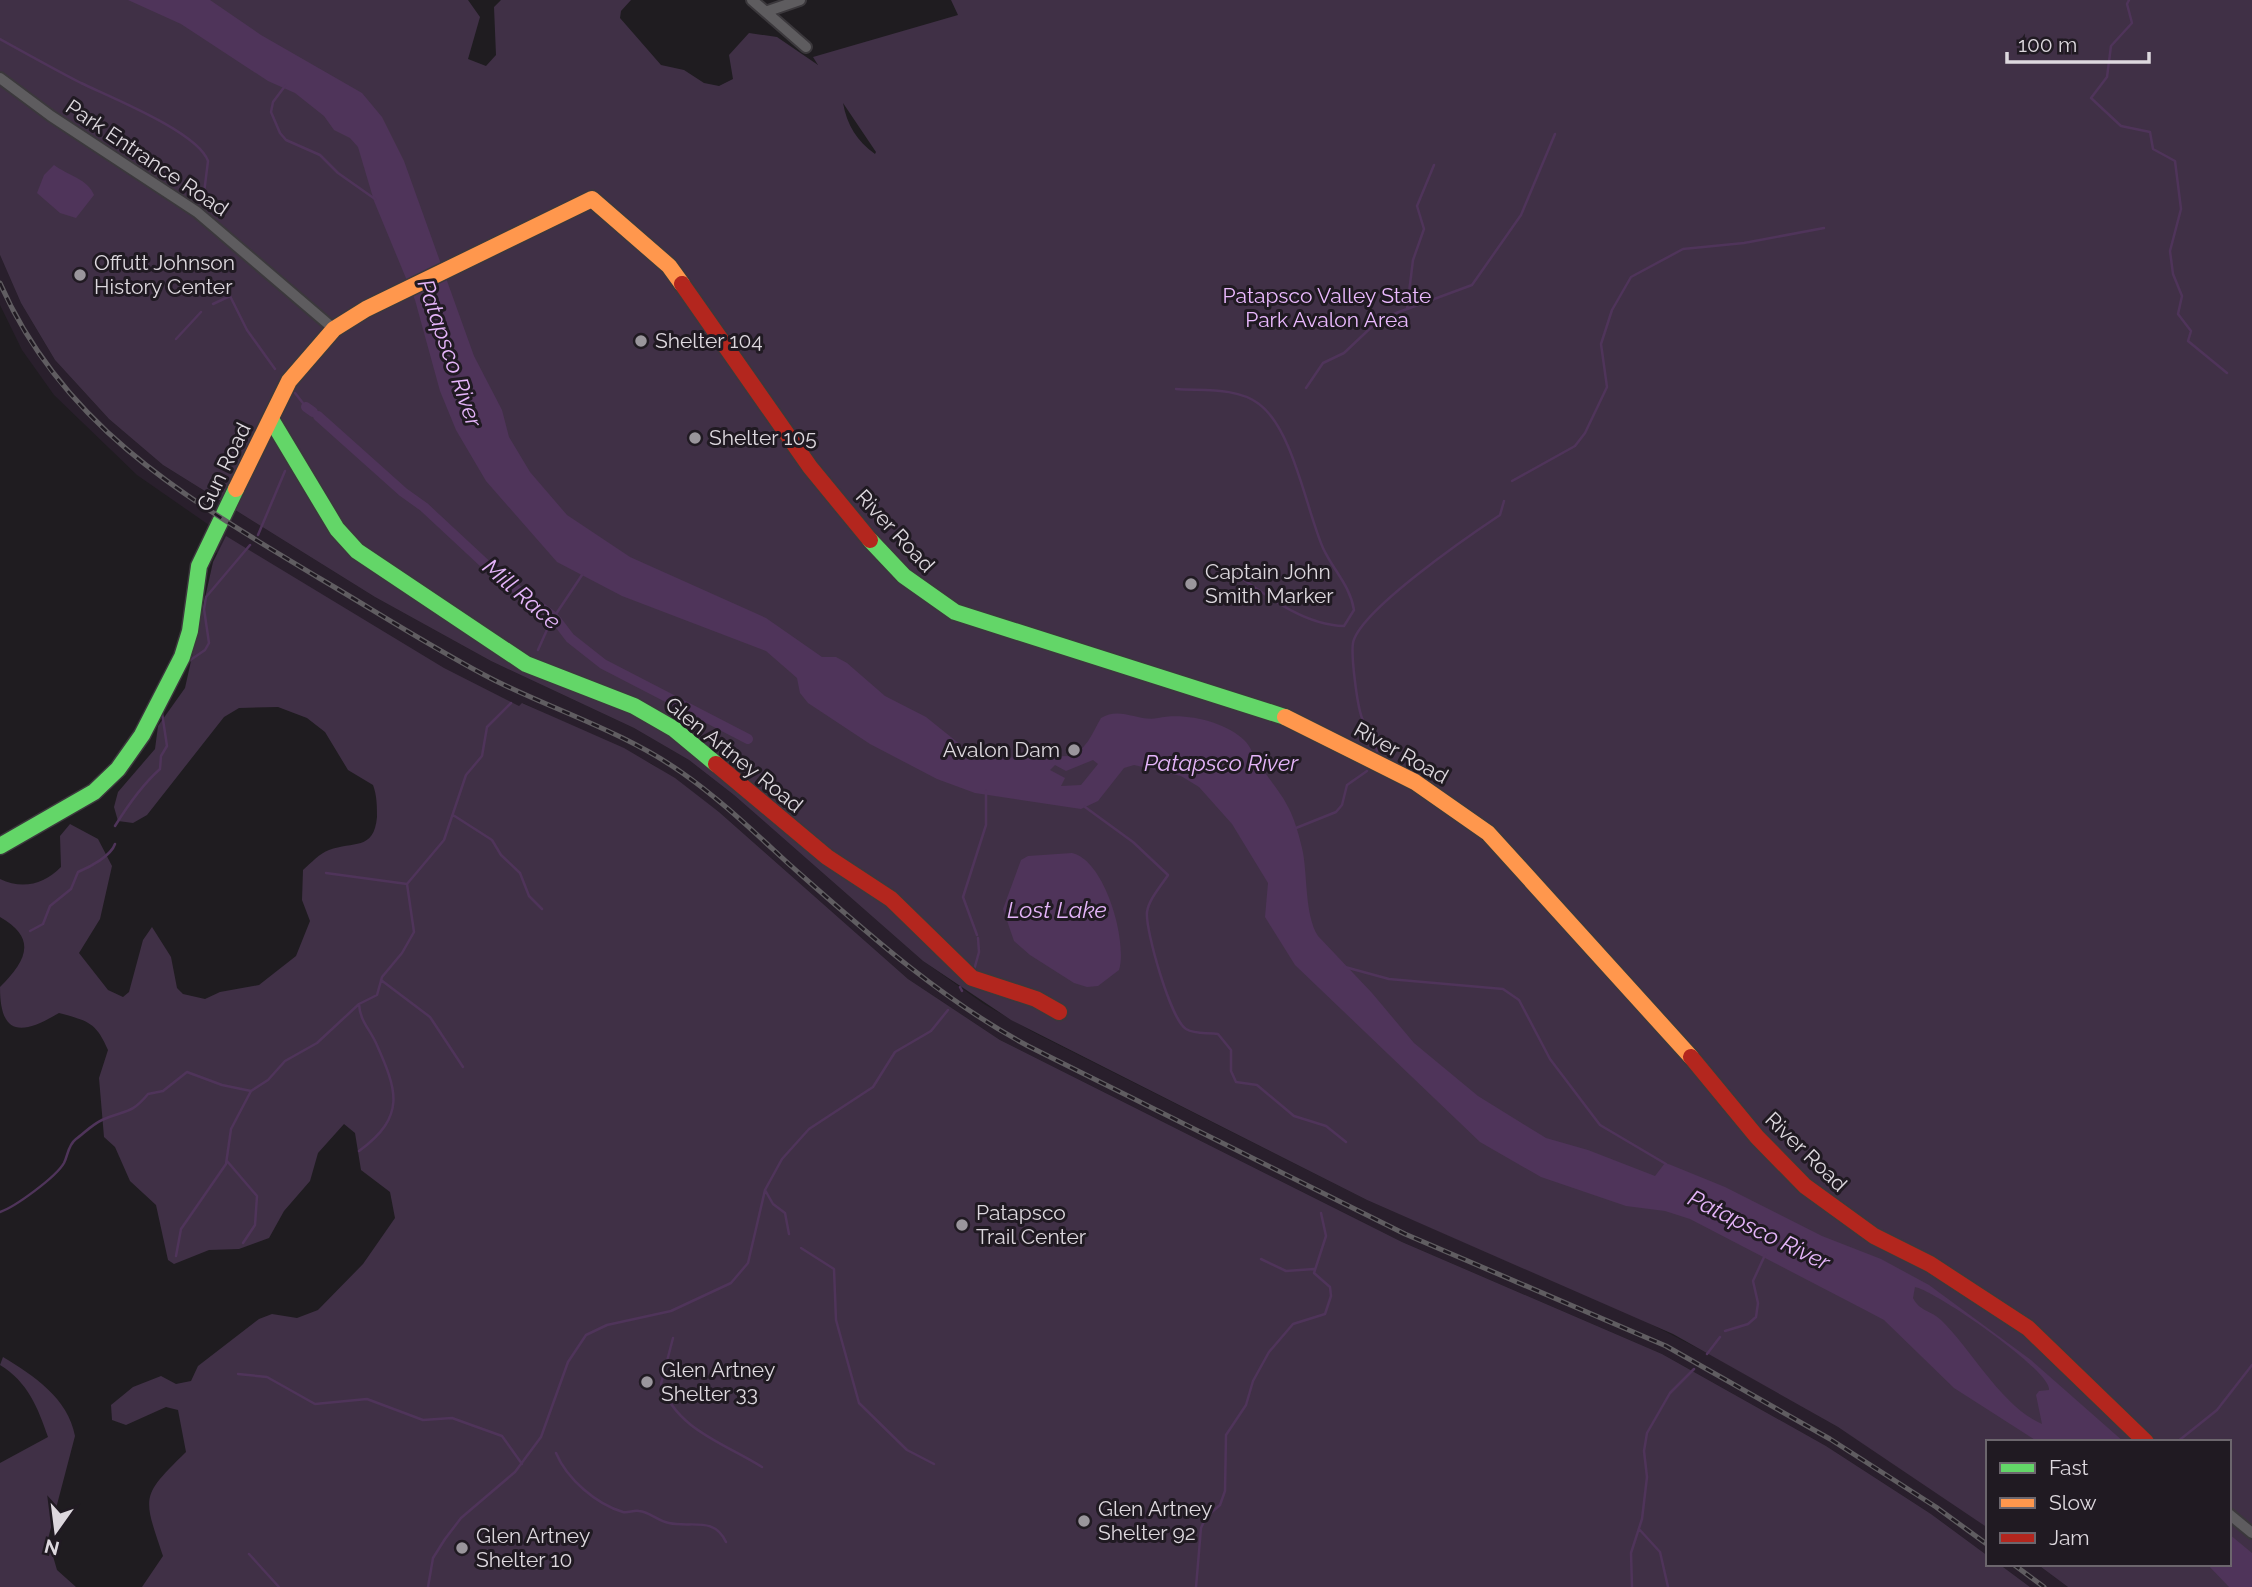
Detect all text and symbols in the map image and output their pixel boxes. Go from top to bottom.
scale bar [2007,21,2149,65]
text: 100 m [2018,32,2077,57]
street label: Park Entrance Road [61,94,233,221]
place label: Offutt Johnson History Center [94,250,235,299]
marker: Offutt Johnson History Center [72,267,88,283]
water label: Patapsco River [413,276,489,431]
park label: Patapsco Valley State Park Avalon Area [1223,283,1431,332]
place label: Shelter 104 [655,328,763,353]
marker: Shelter 104 [633,333,649,349]
street label: Gun Road [191,418,256,515]
place label: Shelter 105 [709,425,817,450]
marker: Shelter 105 [687,430,703,446]
street label: River Road [851,484,940,577]
water label: Mill Race [478,553,567,635]
place label: Captain John Smith Marker [1205,559,1334,608]
marker: Captain John Smith Marker [1183,576,1199,592]
street label: Glen Artney Road [661,692,808,818]
street label: River Road [1350,716,1453,789]
place label: Avalon Dam [943,737,1060,762]
marker: Avalon Dam [1066,742,1082,758]
water label: Patapsco River [1144,749,1299,776]
water label: Lost Lake [1007,896,1107,923]
street label: River Road [1760,1107,1852,1197]
water label: Patapsco River [1684,1184,1835,1276]
place label: Patapsco Trail Center [976,1200,1087,1249]
marker: Patapsco Trail Center [954,1217,970,1233]
place label: Glen Artney Shelter 33 [661,1357,775,1406]
marker: Glen Artney Shelter 33 [639,1374,655,1390]
legend [1986,1440,2231,1566]
text: Fast [2049,1455,2089,1480]
text: Slow [2049,1490,2097,1515]
north arrow [21,1496,91,1566]
place label: Glen Artney Shelter 92 [1098,1496,1212,1545]
marker: Glen Artney Shelter 92 [1076,1513,1092,1529]
place label: Glen Artney Shelter 10 [476,1523,590,1572]
text: Jam [2049,1525,2090,1550]
text: N [42,1535,62,1560]
marker: Glen Artney Shelter 10 [454,1540,470,1556]

